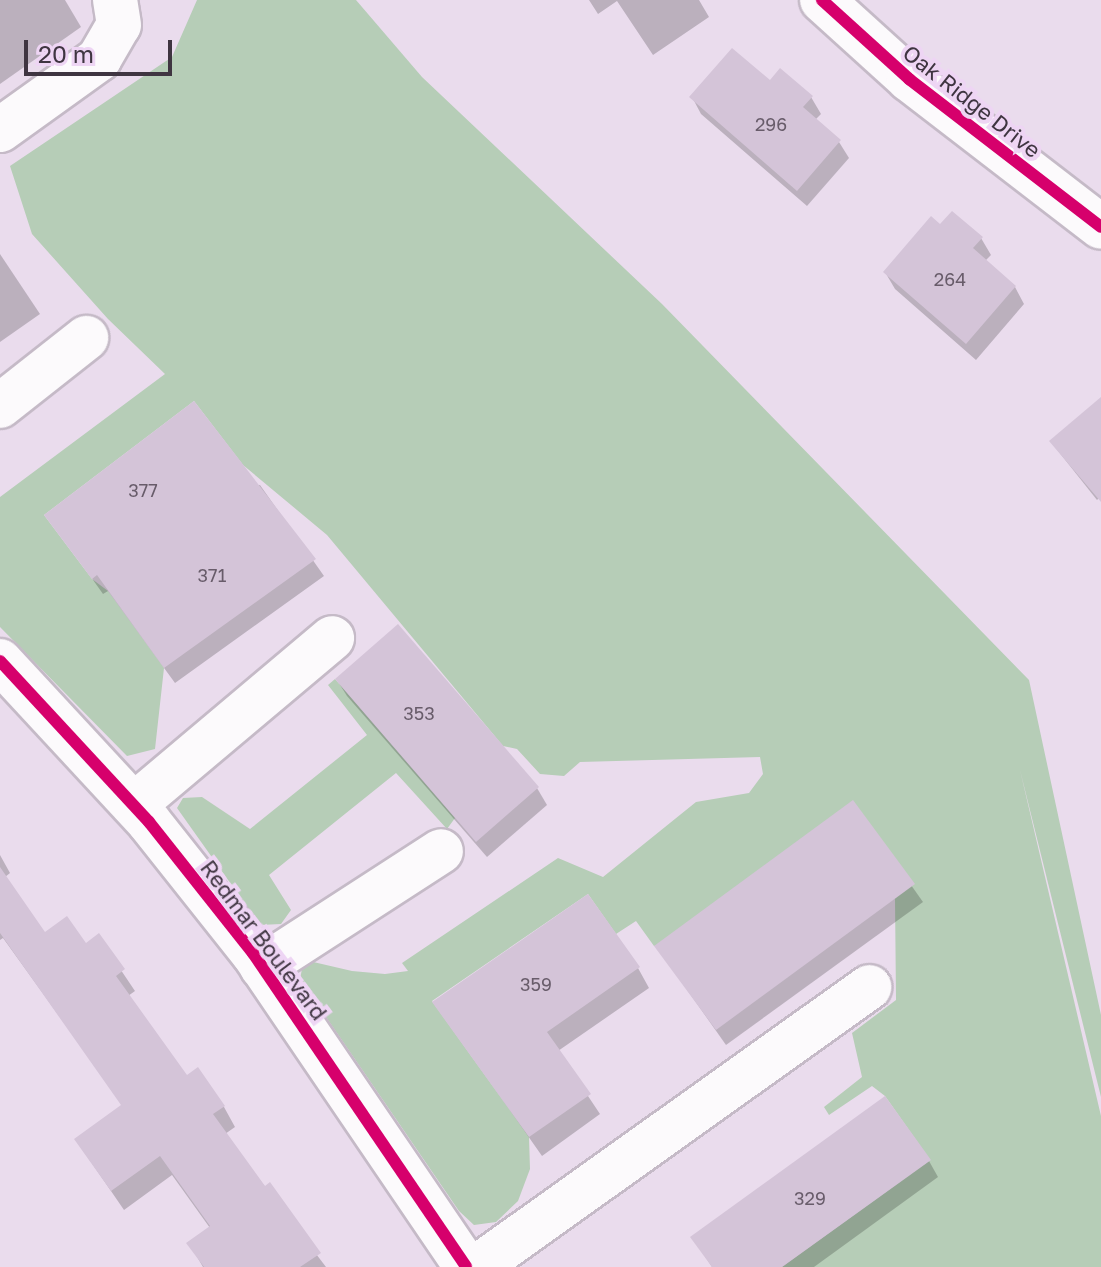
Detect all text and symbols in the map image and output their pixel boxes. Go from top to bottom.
scale bar [28,24,176,74]
text: 20 m [38,39,94,68]
street label: Oak Ridge Drive [898,39,1046,163]
house number: 296 [755,113,787,135]
house number: 264 [934,268,966,290]
house number: 377 [128,479,158,501]
house number: 371 [198,564,226,586]
house number: 353 [403,702,435,724]
street label: Redmar Boulevard [195,855,333,1025]
house number: 359 [520,973,552,995]
house number: 329 [794,1187,826,1209]

